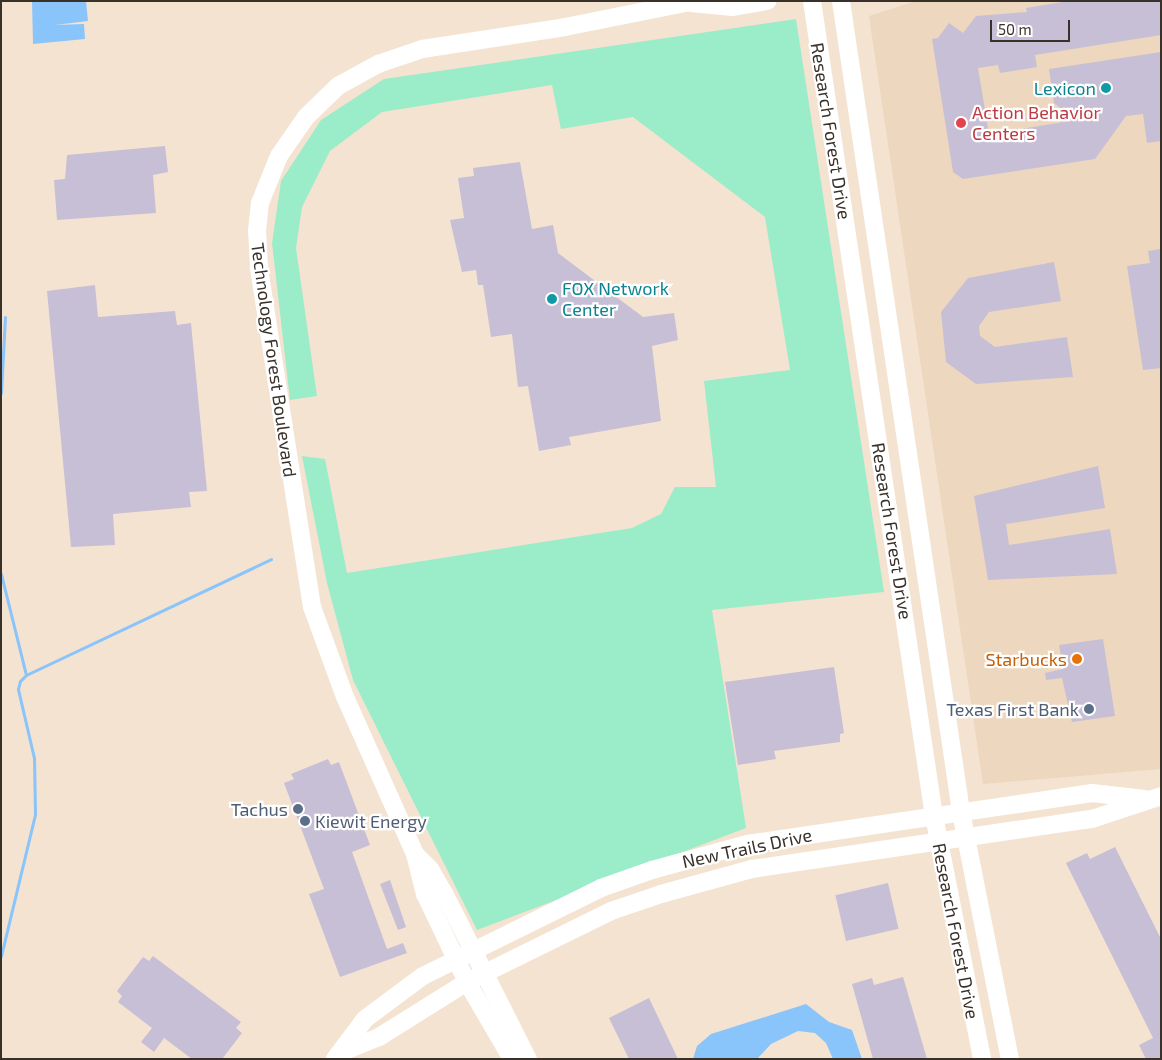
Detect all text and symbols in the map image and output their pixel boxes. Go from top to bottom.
scale bar [992,10,1072,42]
text: 50 m [998,20,1032,38]
street label: Research Forest Drive [806,41,856,221]
place label: Lexicon [1034,77,1096,99]
marker: Lexicon [1100,82,1112,94]
place label: Action Behavior Centers [972,102,1101,144]
marker: Action Behavior Centers [954,116,968,130]
street label: Technology Forest Boulevard [247,241,301,479]
place label: FOX Network Center [562,278,669,320]
marker: FOX Network Center [546,293,558,305]
street label: Research Forest Drive [867,441,917,621]
place label: Starbucks [985,648,1067,670]
marker: Starbucks [1071,653,1083,665]
place label: Texas First Bank [946,698,1079,720]
marker: Texas First Bank [1083,703,1095,715]
place label: Tachus [231,798,288,820]
marker: Tachus [292,803,304,815]
place label: Kiewit Energy [315,810,427,832]
marker: Kiewit Energy [299,815,311,827]
street label: New Trails Drive [680,824,814,872]
street label: Research Forest Drive [928,841,984,1021]

